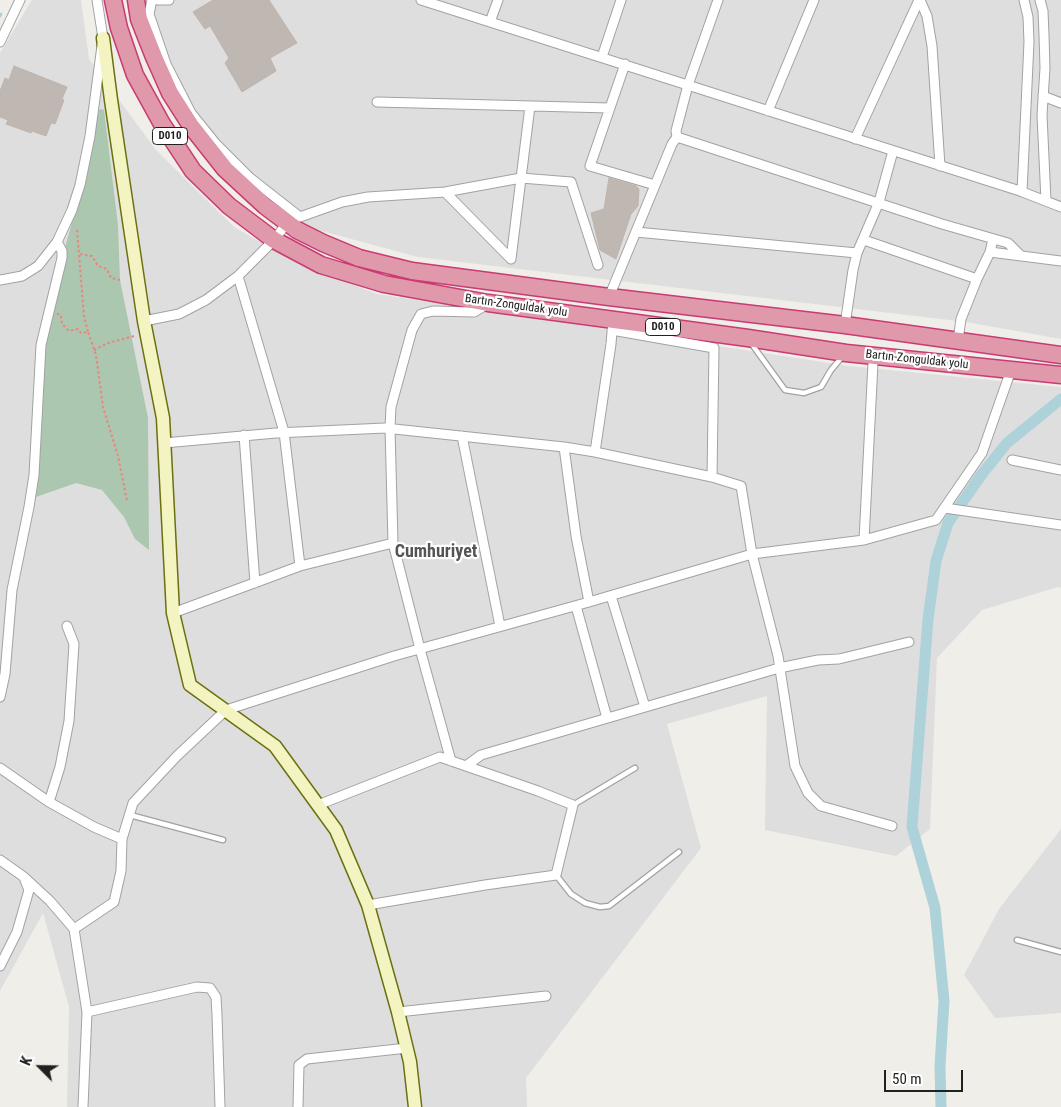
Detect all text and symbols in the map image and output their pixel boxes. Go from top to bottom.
road number: D010 [152,128,188,144]
street label: Bartın-Zonguldak yolu [464,292,568,320]
road number: D010 [646,318,680,336]
street label: Bartın-Zonguldak yolu [865,347,969,373]
district label: Cumhuriyet [395,541,477,563]
north arrow [15,1042,65,1092]
text: K [17,1054,35,1068]
scale bar [886,1060,965,1092]
text: 50 m [892,1070,922,1088]

